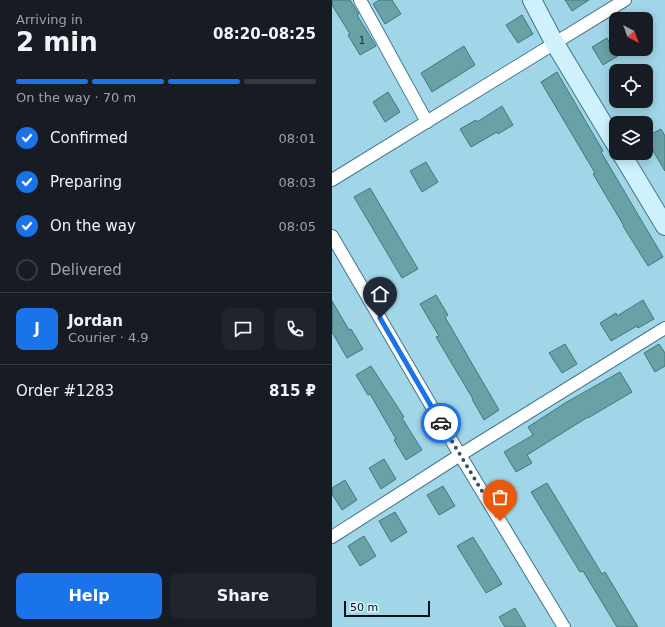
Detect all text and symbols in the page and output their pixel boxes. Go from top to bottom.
text: Arriving in [16,12,83,27]
north arrow [609,12,653,56]
map controls [609,12,653,160]
text: 08:20–08:25 [213,25,316,43]
text: 2 min [16,27,98,57]
house number: 1 [359,34,366,47]
button: locate [609,64,653,108]
text: On the way · 70 m [16,90,136,105]
button: layers [609,116,653,160]
icon: check [16,127,38,149]
text: Confirmed [50,129,128,147]
text: 08:01 [279,131,316,146]
icon: check [16,171,38,193]
text: Preparing [50,173,122,191]
text: 08:03 [279,175,316,190]
icon: check [16,215,38,237]
text: On the way [50,217,136,235]
text: 08:05 [279,219,316,234]
text: Delivered [50,261,122,279]
pin [363,277,397,318]
icon: home [369,283,391,305]
button: chat [222,308,264,350]
button: phone [274,308,316,350]
text: Jordan [68,312,123,330]
text: J [34,320,40,338]
text: Courier · 4.9 [68,330,149,345]
text: Order #1283 [16,382,114,400]
text: 815 ₽ [269,382,316,400]
courier [421,403,461,443]
icon: car [430,412,452,434]
pin [483,480,517,521]
icon: bag [489,486,511,508]
button: Help [16,573,162,619]
button: Share [170,573,316,619]
scale bar [344,599,430,618]
text: 50 m [350,601,378,614]

